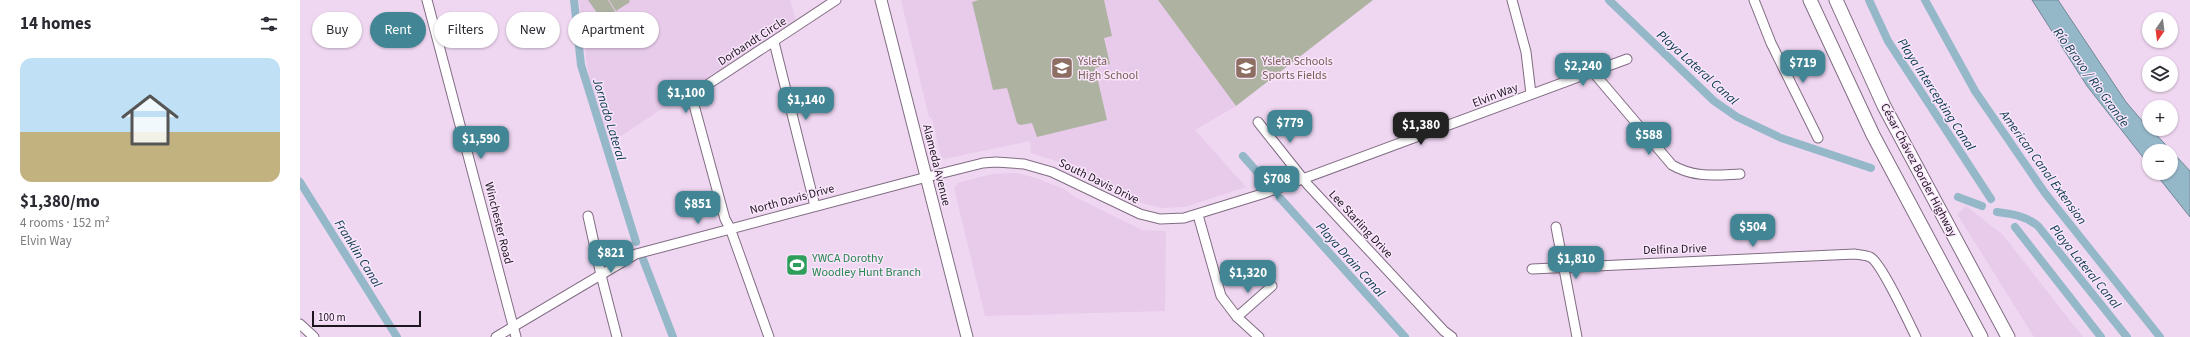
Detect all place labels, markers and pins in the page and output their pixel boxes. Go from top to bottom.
pin: $719 [1779,50,1827,84]
place label: Ysleta High School [1077,53,1138,84]
place label: Ysleta Schools Sports Fields [1261,53,1333,84]
pin: $2,240 [1550,53,1616,87]
school or university icon: Ysleta High School [1049,55,1075,81]
school or university icon: Ysleta Schools Sports Fields [1233,55,1259,81]
pin: $1,100 [653,80,719,114]
pin: $1,140 [773,87,839,121]
pin: $779 [1266,110,1314,144]
pin: $1,380 [1388,112,1454,146]
pin: $588 [1625,122,1673,156]
pin: $1,590 [448,126,514,160]
pin: $708 [1253,166,1301,200]
pin: $851 [674,191,722,225]
pin: $504 [1729,214,1777,248]
pin: $821 [587,240,635,274]
pin: $1,810 [1543,246,1609,280]
place label: YWCA Dorothy Woodley Hunt Branch [811,250,921,281]
sports icon: YWCA Dorothy Woodley Hunt Branch [784,252,810,278]
pin: $1,320 [1215,260,1281,294]

